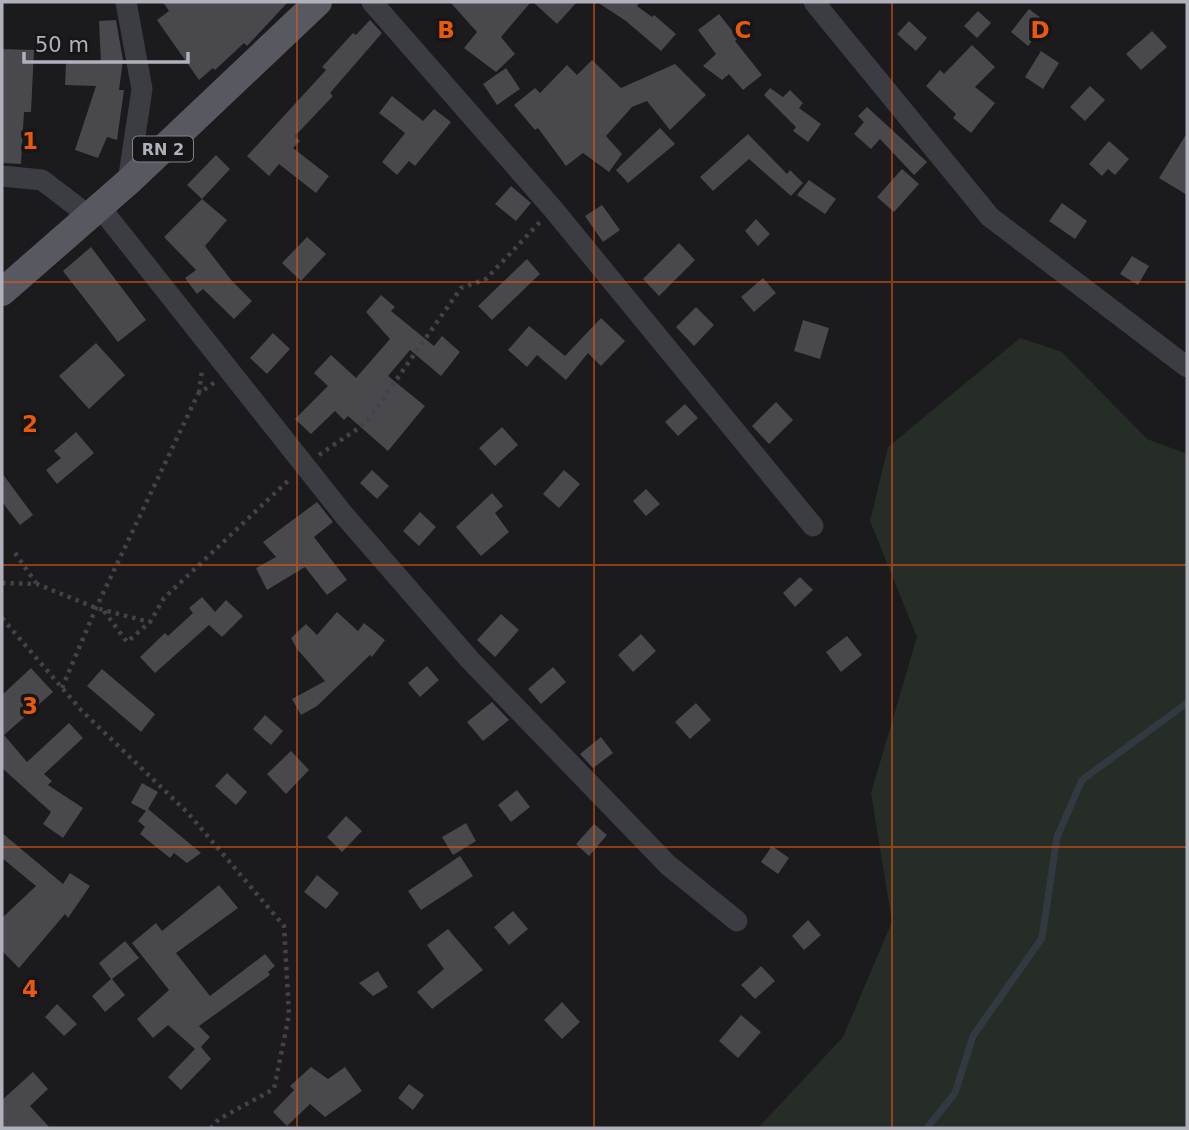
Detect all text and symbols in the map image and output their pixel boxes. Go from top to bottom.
text: B [437,17,455,43]
text: C [735,17,751,43]
text: D [1030,17,1050,43]
scale bar [24,21,189,65]
text: 50 m [35,33,89,57]
text: 1 [22,128,38,154]
road number: RN 2 [133,136,193,162]
text: 2 [22,411,38,437]
text: 3 [22,693,38,719]
text: 4 [22,976,38,1002]

